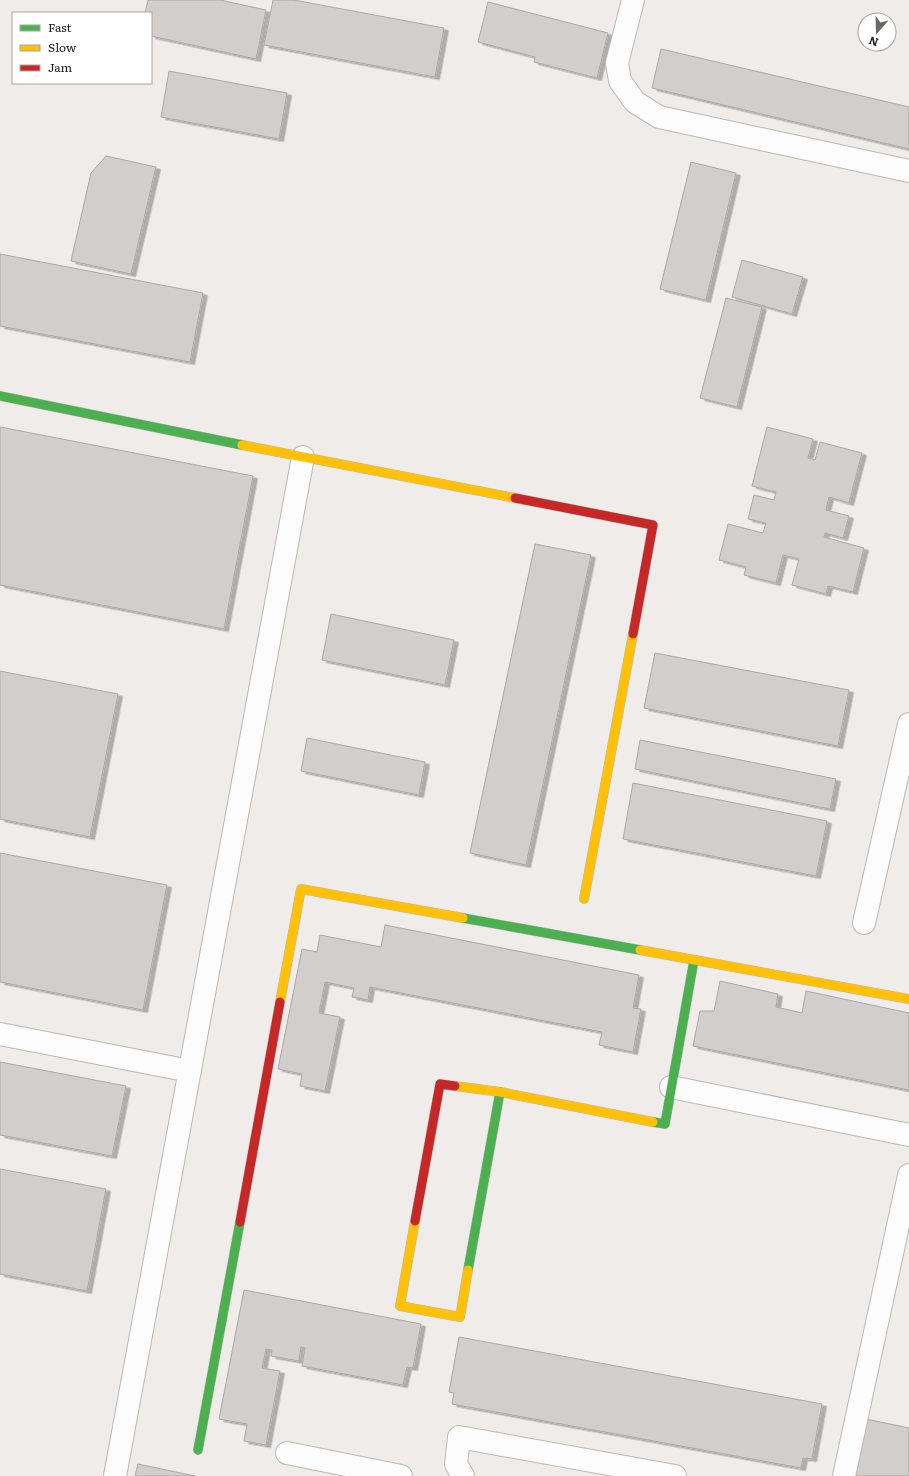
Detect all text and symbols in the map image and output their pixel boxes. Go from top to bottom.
legend [12,12,152,84]
north arrow [857,12,897,52]
text: Fast [48,18,72,36]
text: N [866,33,880,51]
text: Slow [48,38,77,56]
text: Jam [48,58,73,76]

